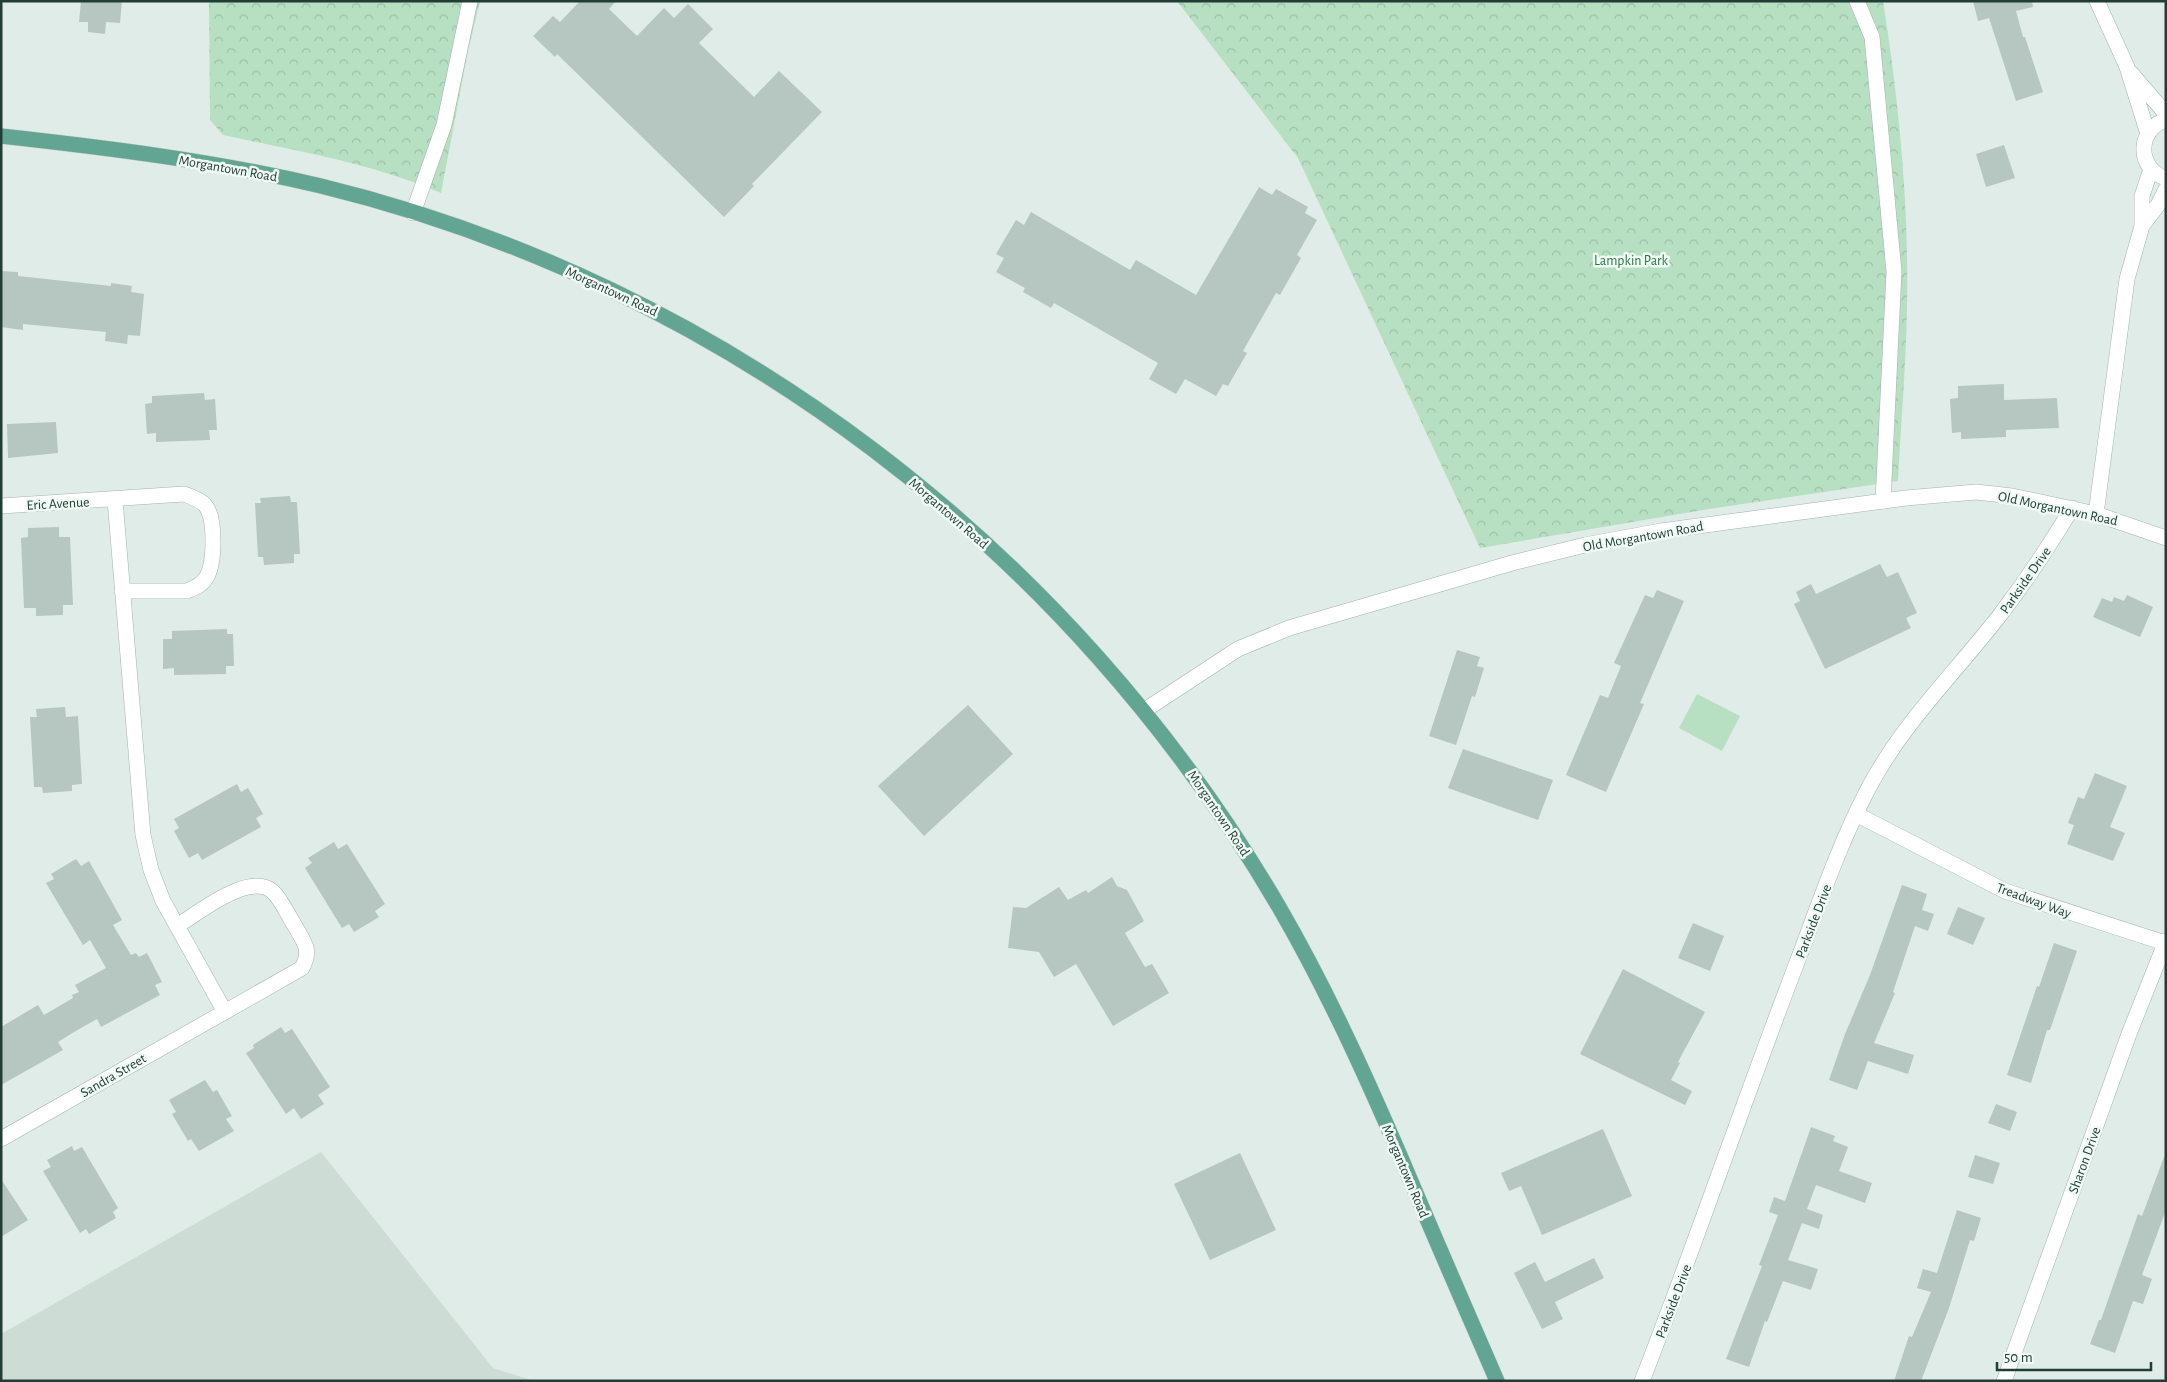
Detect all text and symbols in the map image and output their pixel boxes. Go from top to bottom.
street label: Morgantown Road [177,153,278,185]
park label: Lampkin Park [1594,254,1669,268]
street label: Morgantown Road [563,264,660,319]
street label: Morgantown Road [906,476,991,552]
street label: Old Morgantown Road [1997,489,2119,528]
street label: Eric Avenue [26,495,90,513]
street label: Old Morgantown Road [1582,520,1704,554]
street label: Parkside Drive [1998,545,2054,616]
street label: Morgantown Road [1184,768,1252,859]
street label: Treadway Way [1994,881,2073,921]
street label: Parkside Drive [1793,882,1834,960]
street label: Sandra Street [78,1051,149,1100]
street label: Morgantown Road [1379,1123,1431,1220]
street label: Sharon Drive [2066,1125,2103,1196]
street label: Parkside Drive [1653,1262,1694,1340]
scale bar [1997,1340,2151,1372]
text: 50 m [2004,1350,2033,1365]

